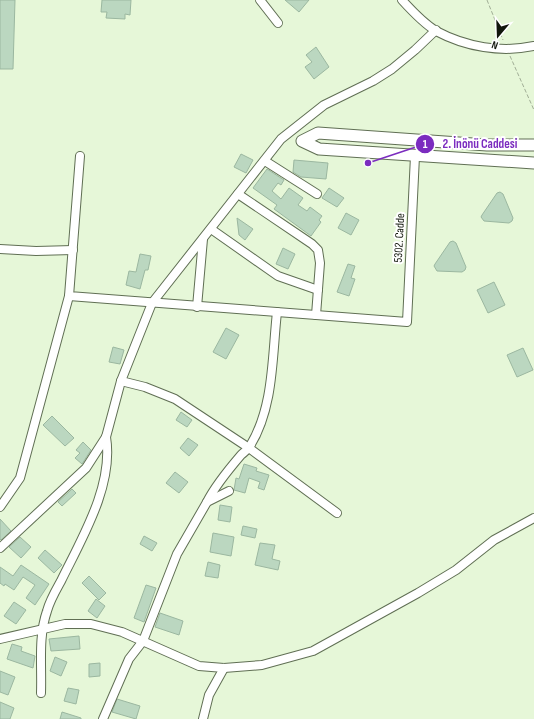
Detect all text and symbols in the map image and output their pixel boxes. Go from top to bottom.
north arrow [478,16,518,56]
text: N [490,38,500,52]
callout: 2. İnönü Caddesi [415,131,525,156]
text: 2. İnönü Caddesi [443,136,518,152]
text: 1 [423,137,428,152]
street label: 5302. Cadde [391,213,408,263]

